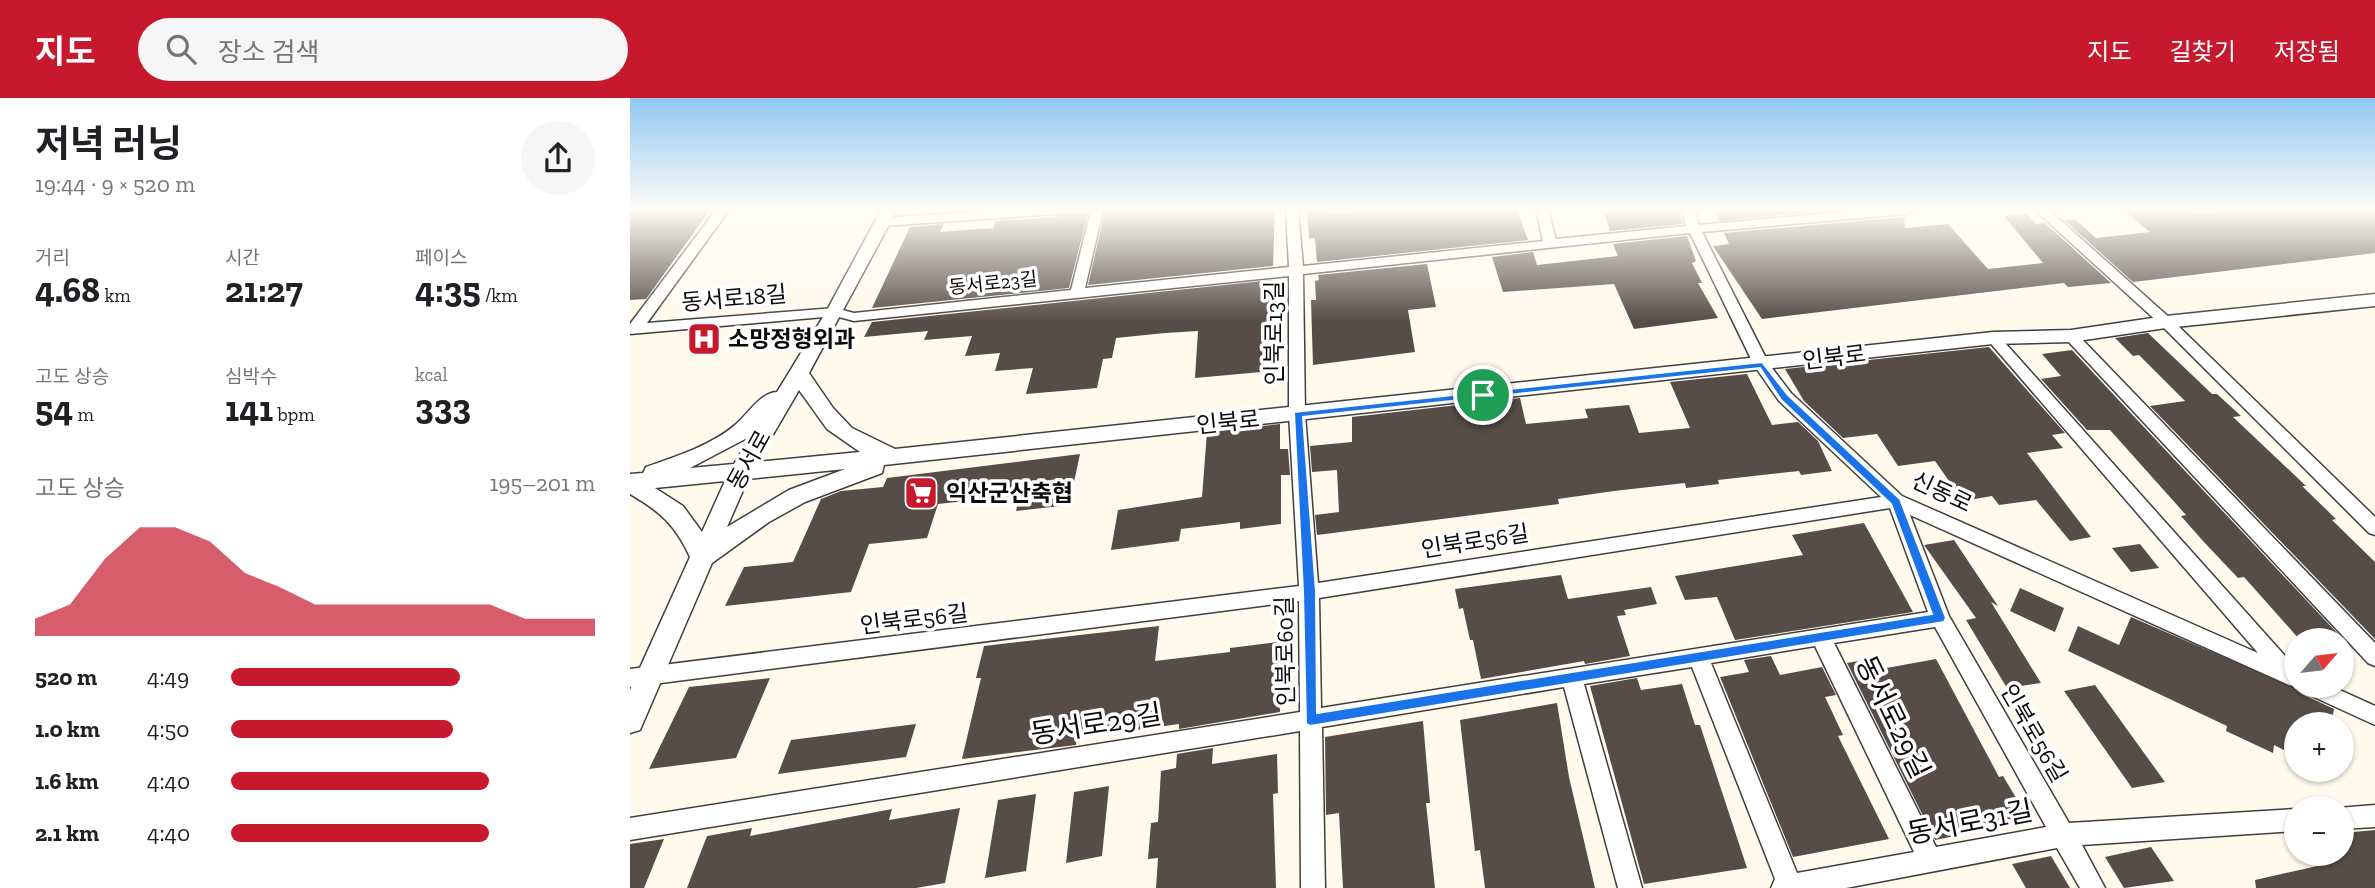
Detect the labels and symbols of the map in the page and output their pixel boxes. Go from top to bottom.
street label: 동서로23길 [948,267,1038,299]
street label: 동서로18길 [680,279,788,317]
street label: 인북로13길 [1260,281,1288,385]
hospital icon: 소망정형외과 [685,320,723,358]
place label: 소망정형외과 [728,325,855,353]
street label: 인북로 [1801,339,1867,375]
pin [1453,365,1513,425]
street label: 인북로 [1195,405,1261,439]
street label: 동서로 [721,425,777,495]
street label: 신동로 [1907,466,1977,518]
supermarket icon: 익산군산축협 [902,474,940,512]
place label: 익산군산축협 [946,479,1073,507]
street label: 인북로56길 [1419,519,1531,563]
street label: 인북로60길 [1270,596,1300,706]
street label: 인북로56길 [858,598,970,640]
north arrow [2284,628,2354,698]
street label: 동서로29길 [1849,650,1937,784]
street label: 인북로56길 [1995,679,2073,787]
street label: 동서로29길 [1028,697,1164,751]
street label: 동서로31길 [1904,794,2036,850]

